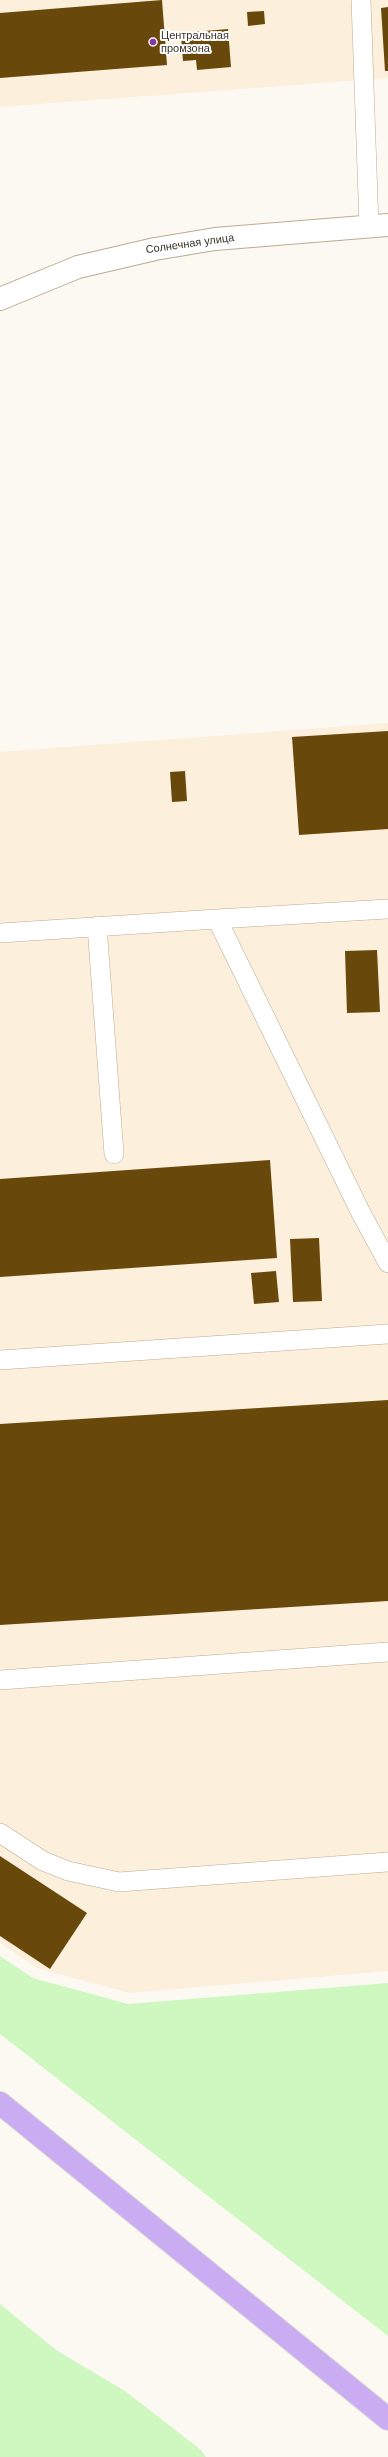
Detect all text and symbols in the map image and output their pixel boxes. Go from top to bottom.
place label: Центральная промзона [161,29,229,55]
marker: Центральная промзона [148,37,158,47]
street label: Солнечная улица [145,231,235,257]

